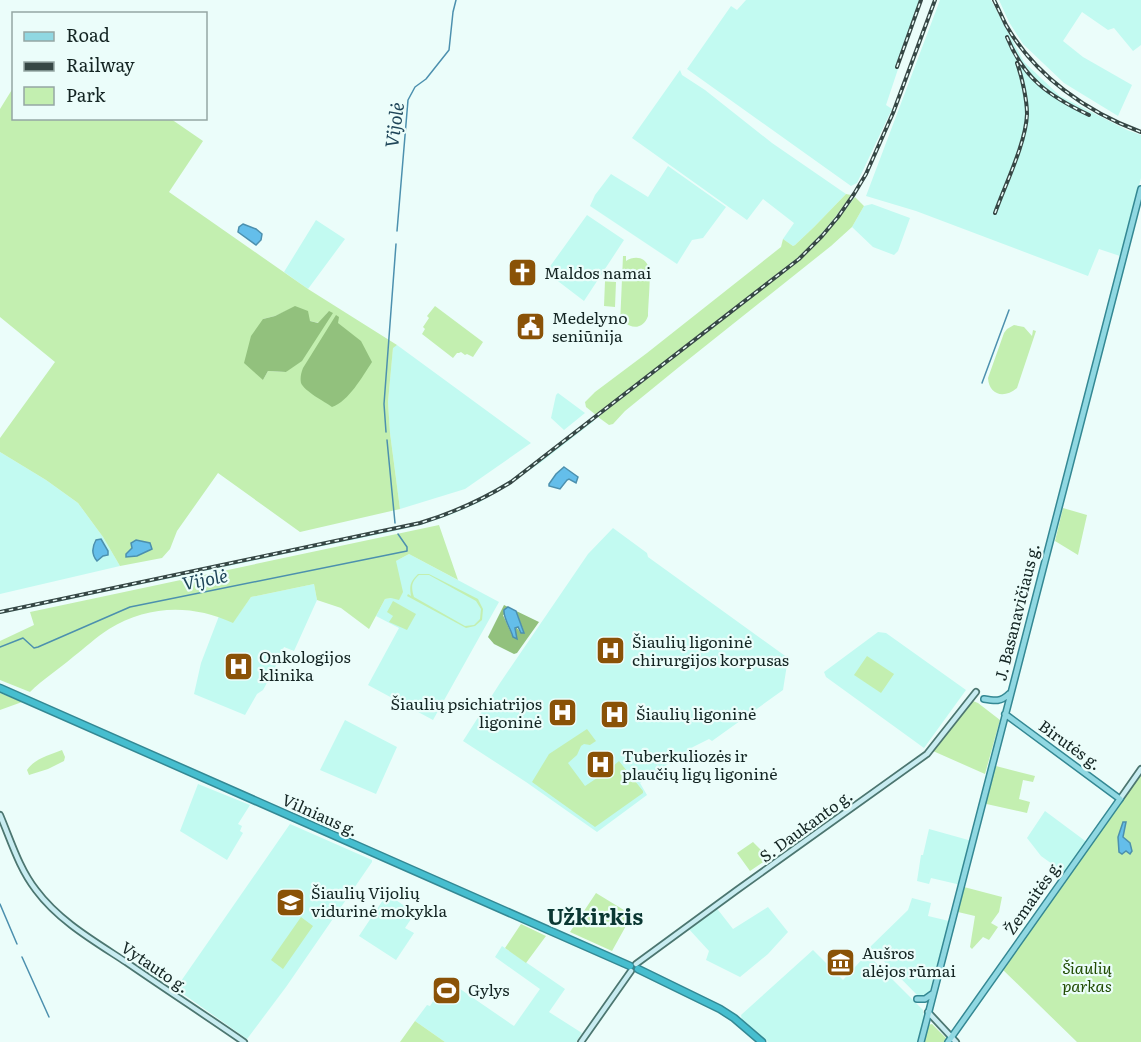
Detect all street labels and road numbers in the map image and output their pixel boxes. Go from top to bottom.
street label: J. Basanavičiaus g. [987,540,1045,683]
street label: Birutės g. [1034,713,1107,775]
street label: S. Daukanto g. [754,783,857,867]
street label: Vilniaus g. [278,787,362,842]
street label: Žemaitės g. [997,854,1067,939]
street label: Vytauto g. [117,935,194,998]

